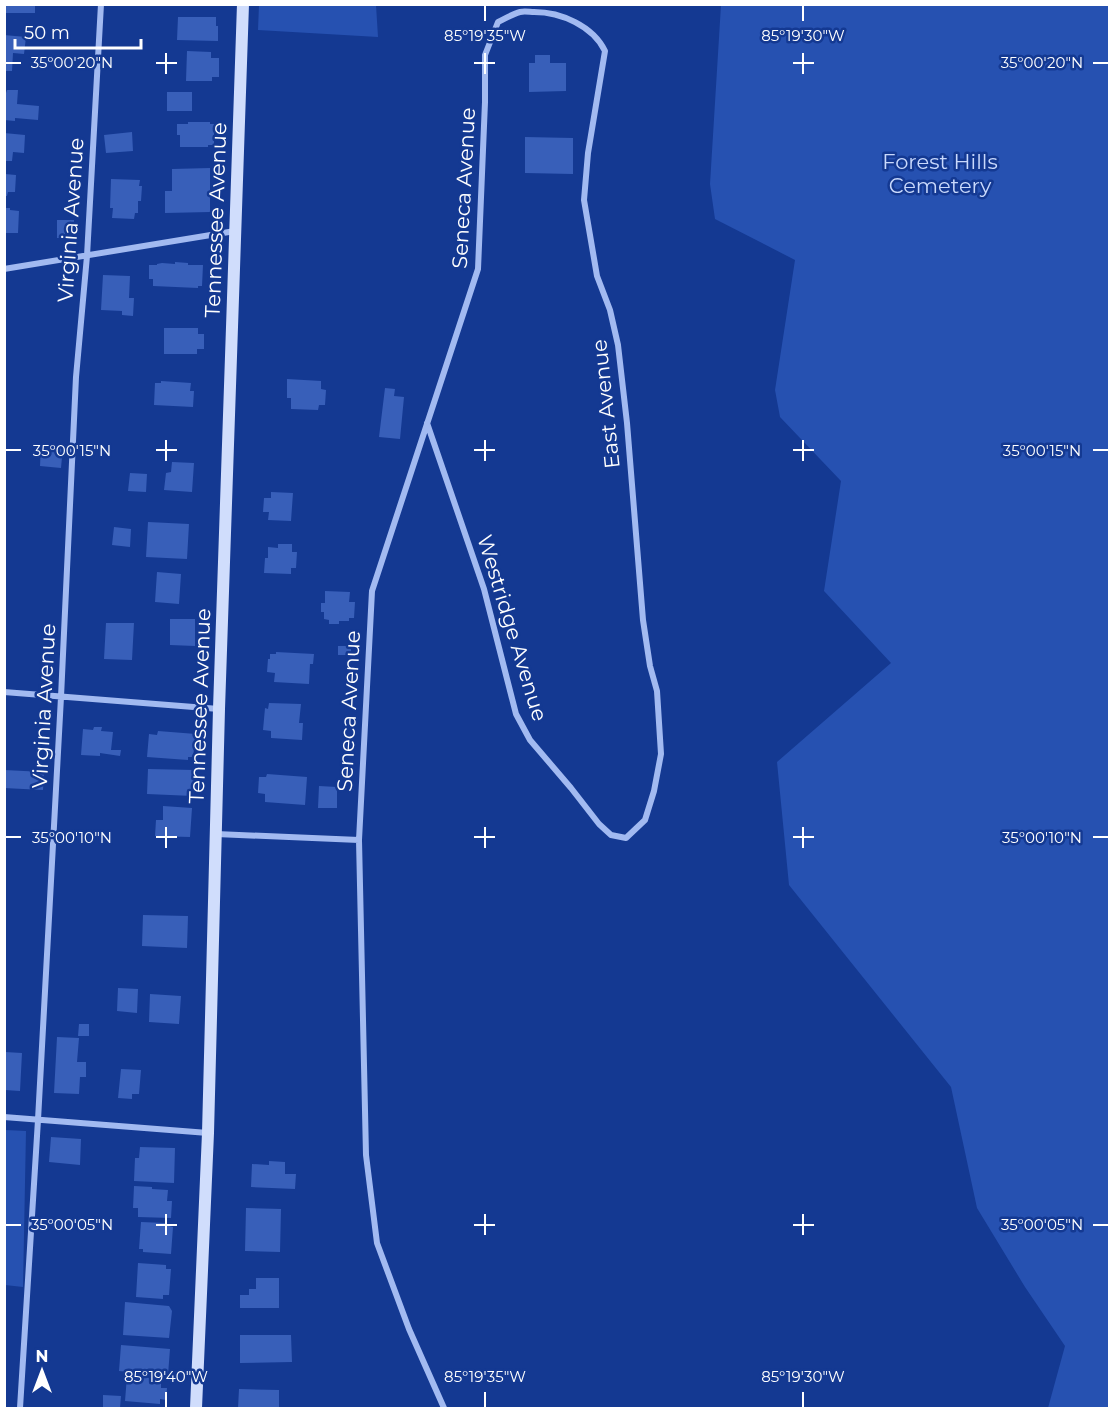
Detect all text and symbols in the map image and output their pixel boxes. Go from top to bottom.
scale bar [15,12,141,50]
text: 50 m [24,22,70,44]
text: 85°19'35"W [444,26,526,45]
text: 85°19'30"W [761,26,845,45]
text: 35°00'20"N [31,53,113,72]
text: 35°00'20"N [1001,53,1083,72]
street label: Seneca Avenue [447,107,480,269]
street label: Tennessee Avenue [200,122,231,318]
street label: Virginia Avenue [52,137,89,303]
park label: Forest Hills Cemetery [882,149,998,198]
street label: East Avenue [586,338,625,470]
text: 35°00'15"N [33,441,111,460]
text: 35°00'15"N [1003,441,1081,460]
street label: Westridge Avenue [472,532,553,724]
street label: Tennessee Avenue [184,608,215,804]
street label: Virginia Avenue [27,623,60,789]
street label: Seneca Avenue [332,630,365,792]
text: 35°00'10"N [32,828,112,847]
text: 35°00'10"N [1002,828,1082,847]
text: 35°00'05"N [31,1215,113,1234]
text: 35°00'05"N [1001,1215,1083,1234]
north arrow [12,1341,72,1401]
text: N [36,1347,48,1366]
text: 85°19'40"W [124,1367,208,1386]
text: 85°19'35"W [444,1367,526,1386]
text: 85°19'30"W [761,1367,845,1386]

